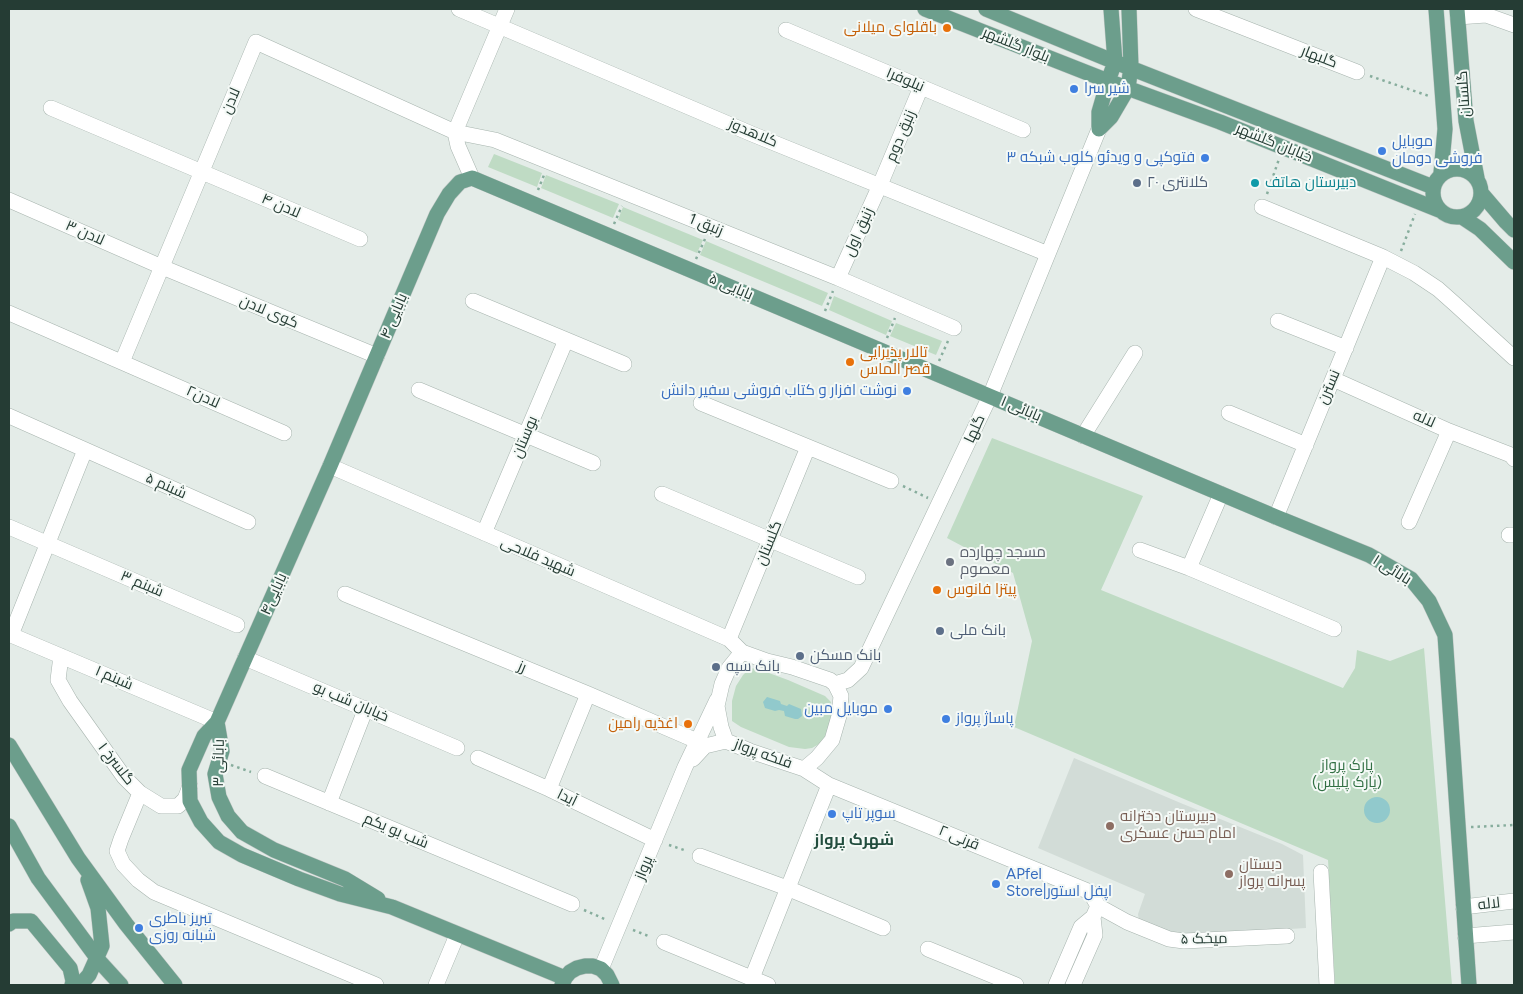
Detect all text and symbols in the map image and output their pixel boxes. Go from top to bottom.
place label: باقلوای میلانی [844,19,937,37]
marker: باقلوای میلانی [941,22,953,34]
street label: بلوار گلشهر [980,23,1052,67]
street label: گلبهار [1298,42,1340,72]
street label: نیلوفر۱ [883,64,927,96]
street label: گلستان [1453,70,1475,118]
place label: شیر سرا [1084,80,1130,98]
marker: شیر سرا [1068,83,1080,95]
street label: لادن [217,85,245,117]
street label: زنبق دوم [882,107,920,165]
street label: کلاهدوز [726,115,780,151]
street label: خیابان گلشهر [1233,119,1315,167]
place label: موبایل فروشی دومان [1392,133,1483,168]
marker: موبایل فروشی دومان [1376,145,1388,157]
place label: فتوکپی و ویدئو کلوب شبکه ۳ [1006,149,1195,167]
marker: فتوکپی و ویدئو کلوب شبکه ۳ [1199,152,1211,164]
place label: کلانتری ۲۰ [1147,174,1208,192]
place label: دبیرستان هاتف [1265,174,1356,192]
marker: کلانتری ۲۰ [1131,177,1143,189]
marker: دبیرستان هاتف [1249,177,1261,189]
street label: لادن ۴ [259,190,303,222]
street label: زنبق اول [840,205,878,259]
street label: زنبق 1 [686,210,726,240]
street label: لادن ۳ [63,216,107,250]
street label: ۵ بابایی [706,270,756,304]
street label: بابایی ۴ [376,290,412,342]
street label: کوی لادن [237,292,301,332]
place label: تالار پذیرایی قصر الماس [860,344,930,379]
marker: تالار پذیرایی قصر الماس [844,356,856,368]
street label: نسترن [1314,367,1344,407]
street label: لادن۲ [183,382,223,412]
place label: نوشت افزار و کتاب فروشی سفیر دانش [661,382,897,400]
marker: نوشت افزار و کتاب فروشی سفیر دانش [901,385,913,397]
street label: بابائی ۱ [998,392,1044,426]
street label: لاله [1410,406,1438,432]
street label: گلها [961,412,989,446]
street label: بوستان [508,413,542,461]
street label: شبنم ۵ [143,469,189,503]
street label: گلستان [752,518,786,568]
street label: شهید فلاحی [498,533,578,581]
place label: مسجد چهارده معصوم [960,544,1046,579]
street label: بابائی ۱ [1369,551,1415,589]
marker: مسجد چهارده معصوم [944,556,956,568]
street label: شبنم ۳ [118,567,166,601]
street label: بابایی۴ [257,570,291,618]
place label: پیتزا فانوس [947,581,1016,599]
marker: پیتزا فانوس [931,584,943,596]
place label: بانک ملی [950,622,1006,640]
marker: بانک ملی [934,625,946,637]
place label: بانک مسکن [810,647,881,665]
marker: بانک مسکن [794,650,806,662]
street label: رز [515,657,529,677]
place label: بانک سپه [726,658,780,676]
marker: بانک سپه [710,661,722,673]
street label: شبنم ۱ [92,662,136,694]
street label: خیابان شب بو [311,678,391,726]
place label: موبایل مبین [804,700,878,718]
marker: موبایل مبین [882,703,894,715]
place label: پاساژ پرواز [956,710,1014,728]
marker: پاساژ پرواز [940,713,952,725]
place label: اغذیه رامین [608,715,678,733]
marker: اغذیه رامین [682,718,694,730]
street label: فلکه پرواز [731,735,795,773]
street label: گلسرخ ۱ [94,739,138,789]
street label: بابائی ۳ [210,739,228,787]
park label: پارک پرواز (پارک پلیس) [1312,757,1382,792]
street label: آیدا [554,786,580,810]
place label: سوپر تاپ [842,805,896,823]
marker: سوپر تاپ [826,808,838,820]
place label: دبیرستان دخترانه امام حسن عسکری [1120,808,1236,843]
street label: شب بو یکم [361,809,431,853]
marker: دبیرستان دخترانه امام حسن عسکری [1104,820,1116,832]
street label: قرنی ۲ [936,822,982,854]
district label: شهرک پرواز [814,830,894,850]
street label: پرواز [631,853,657,883]
place label: دبستان پسرانه پرواز [1239,856,1305,891]
place label: APfel Store|اپفل استور [1006,866,1112,901]
marker: دبستان پسرانه پرواز [1223,868,1235,880]
marker: APfel Store|اپفل استور [990,878,1002,890]
street label: لاله [1477,894,1501,914]
place label: تبریز باطری شبانه روزی [149,910,216,945]
marker: تبریز باطری شبانه روزی [133,922,145,934]
street label: میخک ۵ [1180,930,1228,948]

